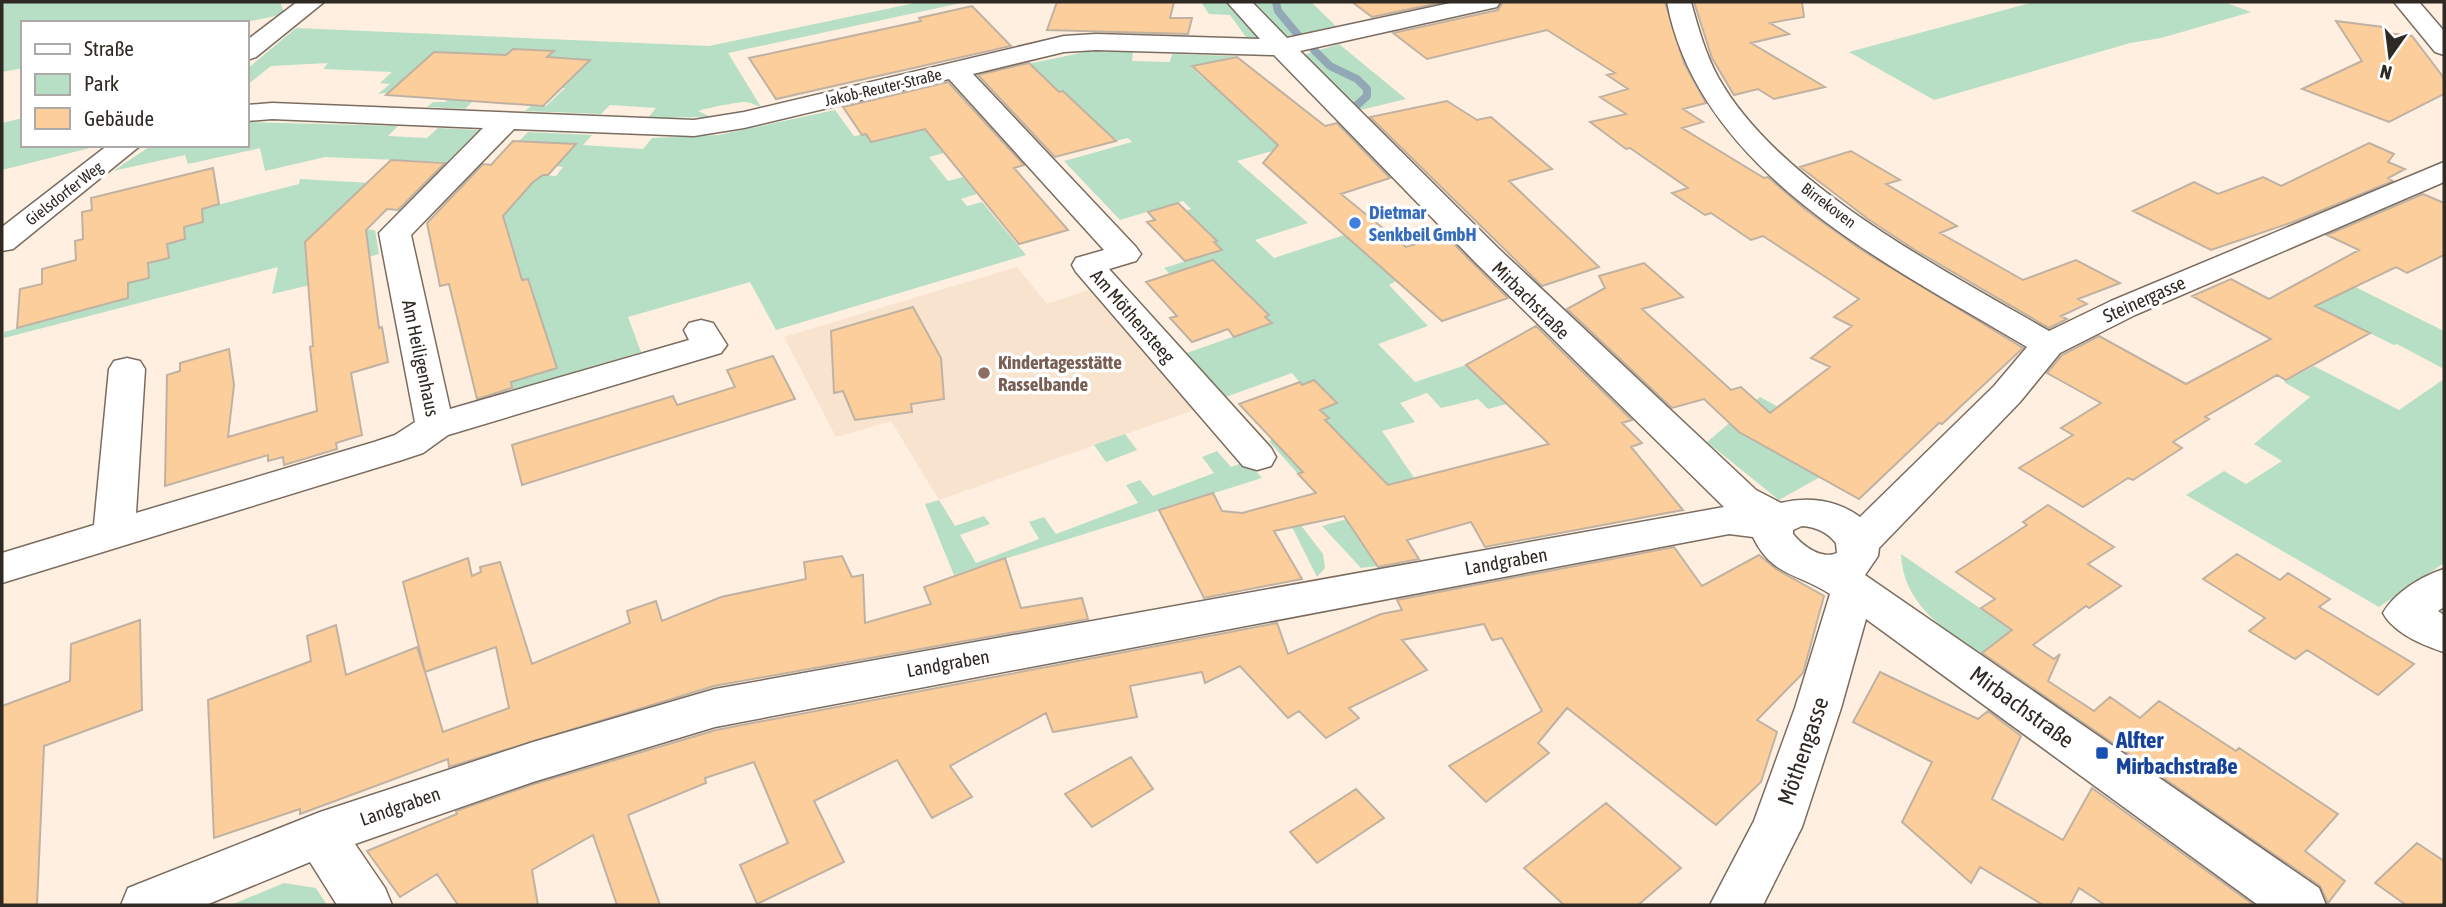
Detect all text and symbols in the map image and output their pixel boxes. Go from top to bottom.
legend [21,21,248,147]
north arrow [2355,21,2425,91]
text: Straße [84,36,134,60]
text: N [2378,60,2394,85]
street label: Jakob-Reuter-Straße [823,65,943,109]
text: Park [84,71,119,95]
text: Gebäude [84,106,154,130]
street label: Gielsdorfer Weg [22,157,107,229]
street label: Birrekoven [1798,179,1860,231]
place label: Dietmar Senkbeil GmbH [1369,201,1477,245]
marker: Dietmar Senkbeil GmbH [1347,215,1363,231]
street label: Mirbachstraße [1488,257,1574,343]
street label: Am Möthensteeg [1086,265,1180,368]
street label: Steinergasse [2099,271,2189,327]
street label: Am Heiligenhaus [398,298,444,419]
place label: Kindertagesstätte Rasselbande [998,351,1122,395]
marker: Kindertagesstätte Rasselbande [976,365,992,381]
street label: Landgraben [1463,543,1549,579]
street label: Landgraben [905,645,991,681]
street label: Mirbachstraße [1965,661,2079,753]
street label: Möthengasse [1772,694,1834,808]
place label: Alfter Mirbachstraße [2115,727,2238,779]
marker: Alfter Mirbachstraße [2094,745,2110,761]
street label: Landgraben [357,782,443,830]

